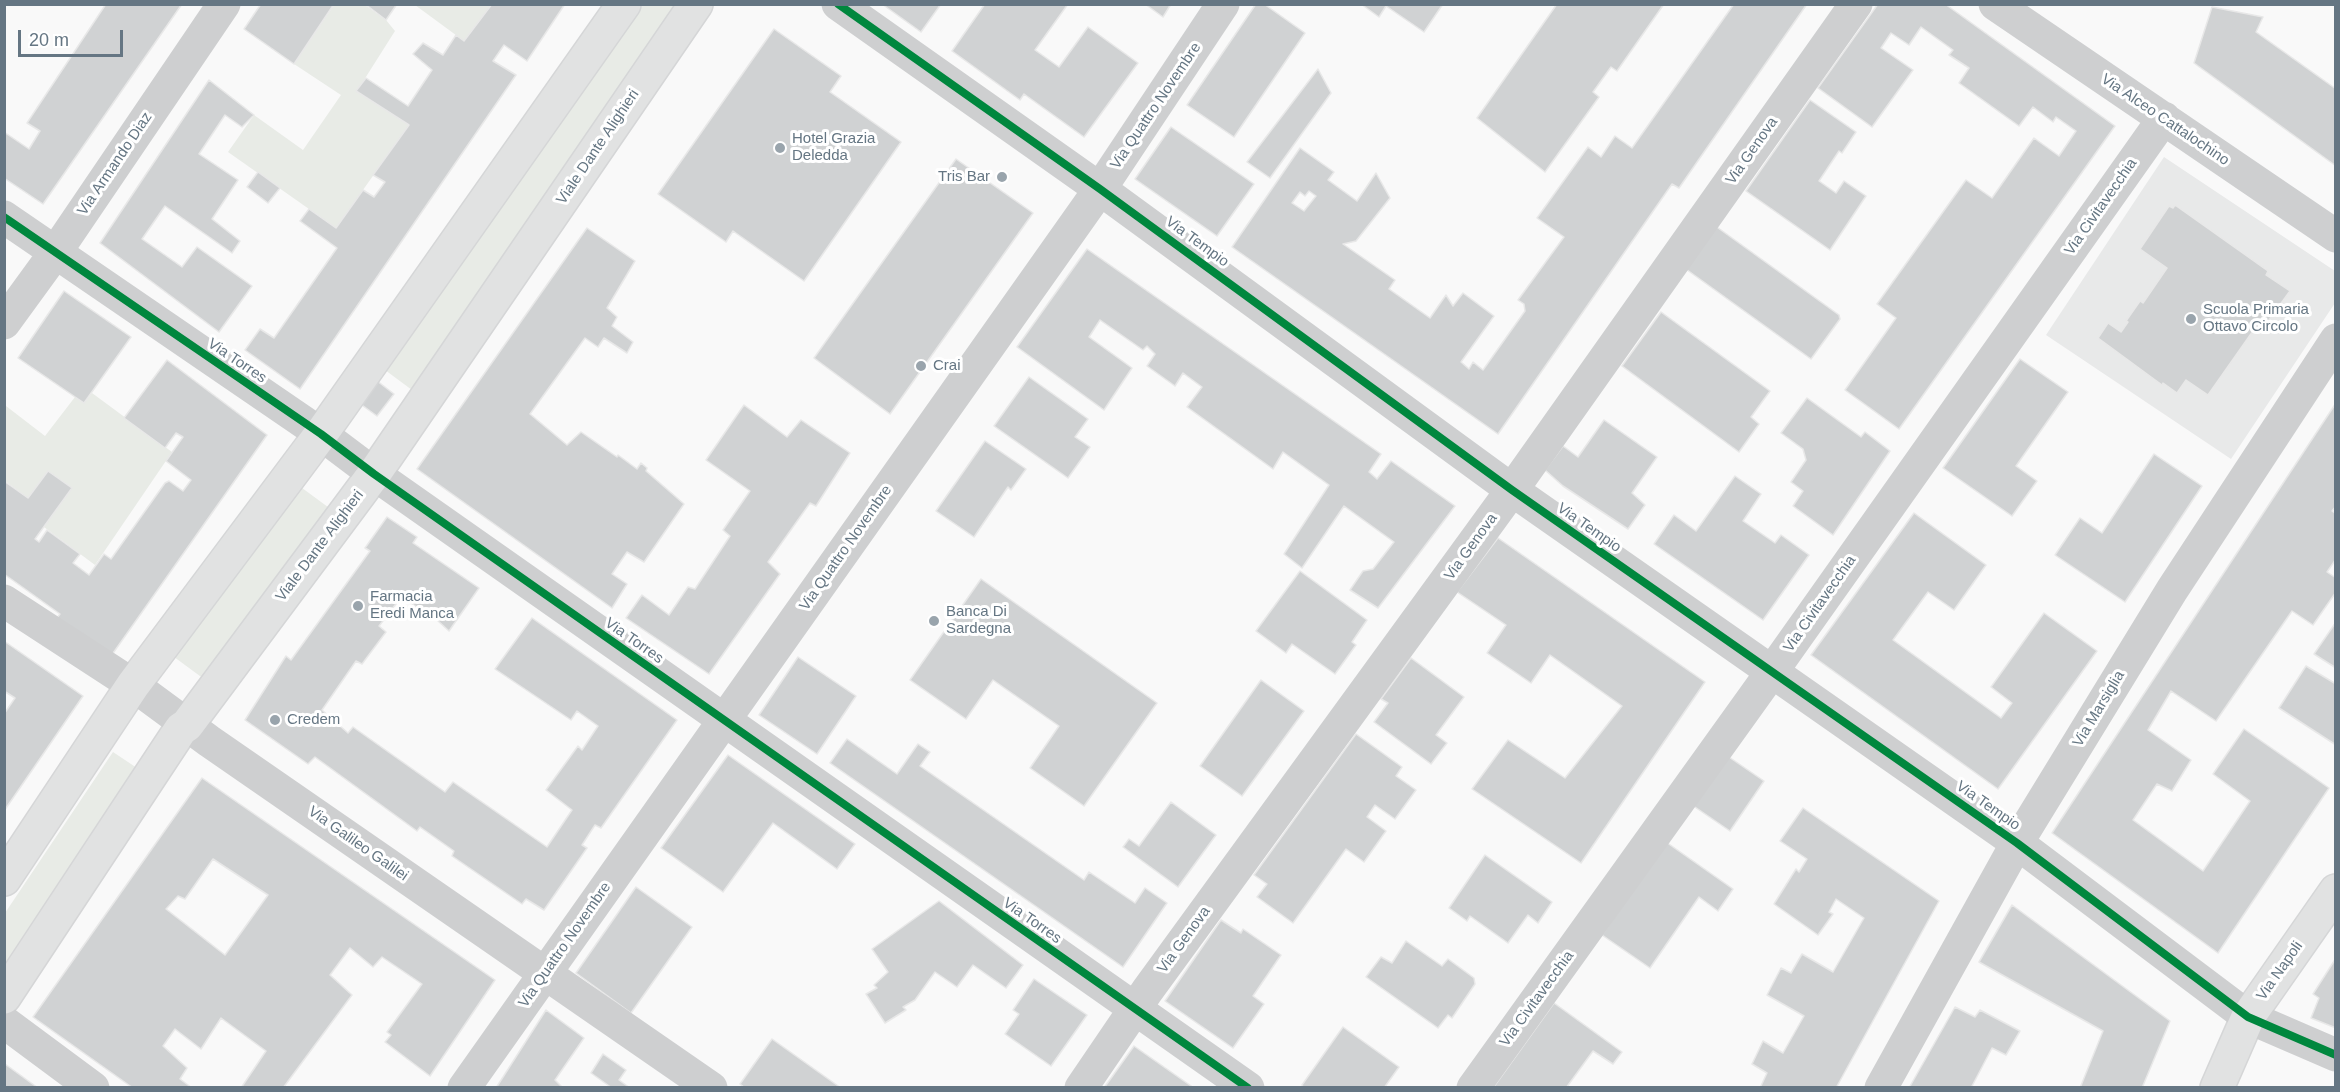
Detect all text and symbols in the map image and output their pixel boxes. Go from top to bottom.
scale bar [21,18,126,56]
text: 20 m [29,30,69,50]
street label: Via Quattro Novembre [1107,39,1205,173]
street label: Via Alceo Cattalochino [2098,70,2232,170]
street label: Viale Dante Alighieri [553,86,643,208]
street label: Via Armando Diaz [74,109,156,219]
street label: Via Genova [1722,114,1782,188]
place label: Hotel Grazia Deledda [792,130,875,165]
marker: Hotel Grazia Deledda [773,141,787,155]
street label: Via Civitavecchia [2061,155,2141,259]
place label: Tris Bar [938,168,990,186]
marker: Tris Bar [995,170,1009,184]
street label: Via Tempio [1162,213,1232,271]
place label: Scuola Primaria Ottavo Circolo [2203,301,2309,336]
marker: Scuola Primaria Ottavo Circolo [2184,312,2198,326]
street label: Via Torres [204,335,270,387]
place label: Crai [933,357,961,375]
marker: Crai [914,359,928,373]
street label: Via Quattro Novembre [796,482,896,614]
street label: Viale Dante Alighieri [272,487,368,605]
street label: Via Tempio [1554,499,1624,557]
street label: Via Genova [1441,510,1501,584]
street label: Via Civitavecchia [1780,552,1860,656]
place label: Farmacia Eredi Manca [370,588,454,623]
marker: Farmacia Eredi Manca [351,599,365,613]
place label: Banca Di Sardegna [946,603,1011,638]
street label: Via Torres [601,614,667,668]
marker: Banca Di Sardegna [927,614,941,628]
street label: Via Marsiglia [2069,668,2129,750]
place label: Credem [287,711,340,729]
marker: Credem [268,713,282,727]
street label: Via Tempio [1953,777,2023,835]
street label: Via Galileo Galilei [304,803,412,885]
street label: Via Quattro Novembre [515,879,615,1011]
street label: Via Torres [999,894,1065,948]
street label: Via Genova [1154,903,1214,977]
street label: Via Napoli [2253,938,2307,1004]
street label: Via Civitavecchia [1496,948,1578,1050]

